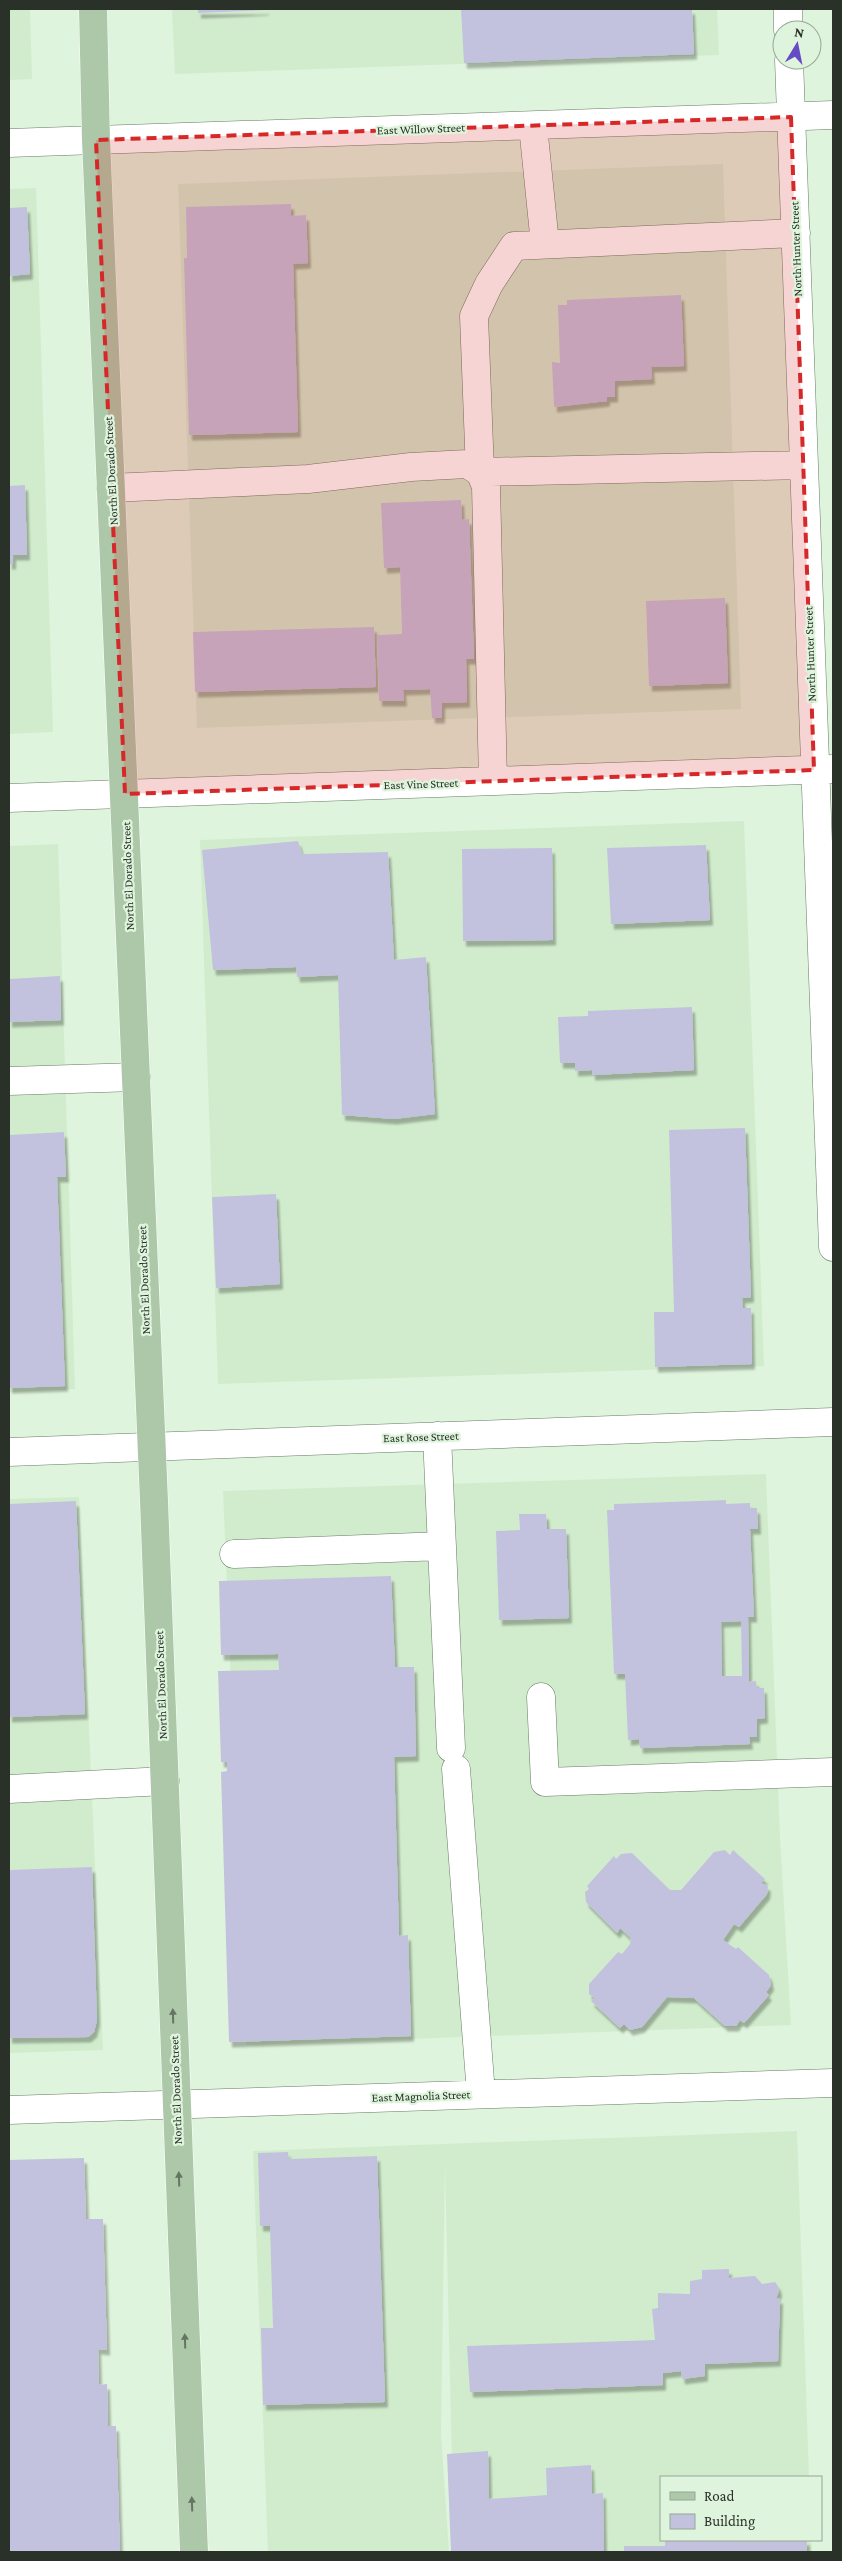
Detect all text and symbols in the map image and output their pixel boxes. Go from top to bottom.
north arrow [772,20,822,70]
text: N [793,23,806,41]
street label: East Willow Street [377,120,466,138]
street label: North Hunter Street [787,200,805,297]
street label: North El Dorado Street [101,415,121,526]
street label: North Hunter Street [801,605,819,702]
street label: East Vine Street [383,776,460,792]
street label: North El Dorado Street [119,820,137,931]
street label: North El Dorado Street [135,1224,153,1335]
street label: East Rose Street [383,1429,460,1445]
street label: North El Dorado Street [152,1629,170,1740]
one-way arrow [169,2008,177,2024]
street label: North El Dorado Street [167,2034,185,2145]
street label: East Magnolia Street [371,2087,472,2105]
one-way arrow [175,2171,183,2187]
one-way arrow [181,2333,189,2349]
legend [660,2476,822,2541]
text: Road [704,2488,735,2504]
one-way arrow [187,2495,195,2511]
text: Building [704,2513,755,2530]

